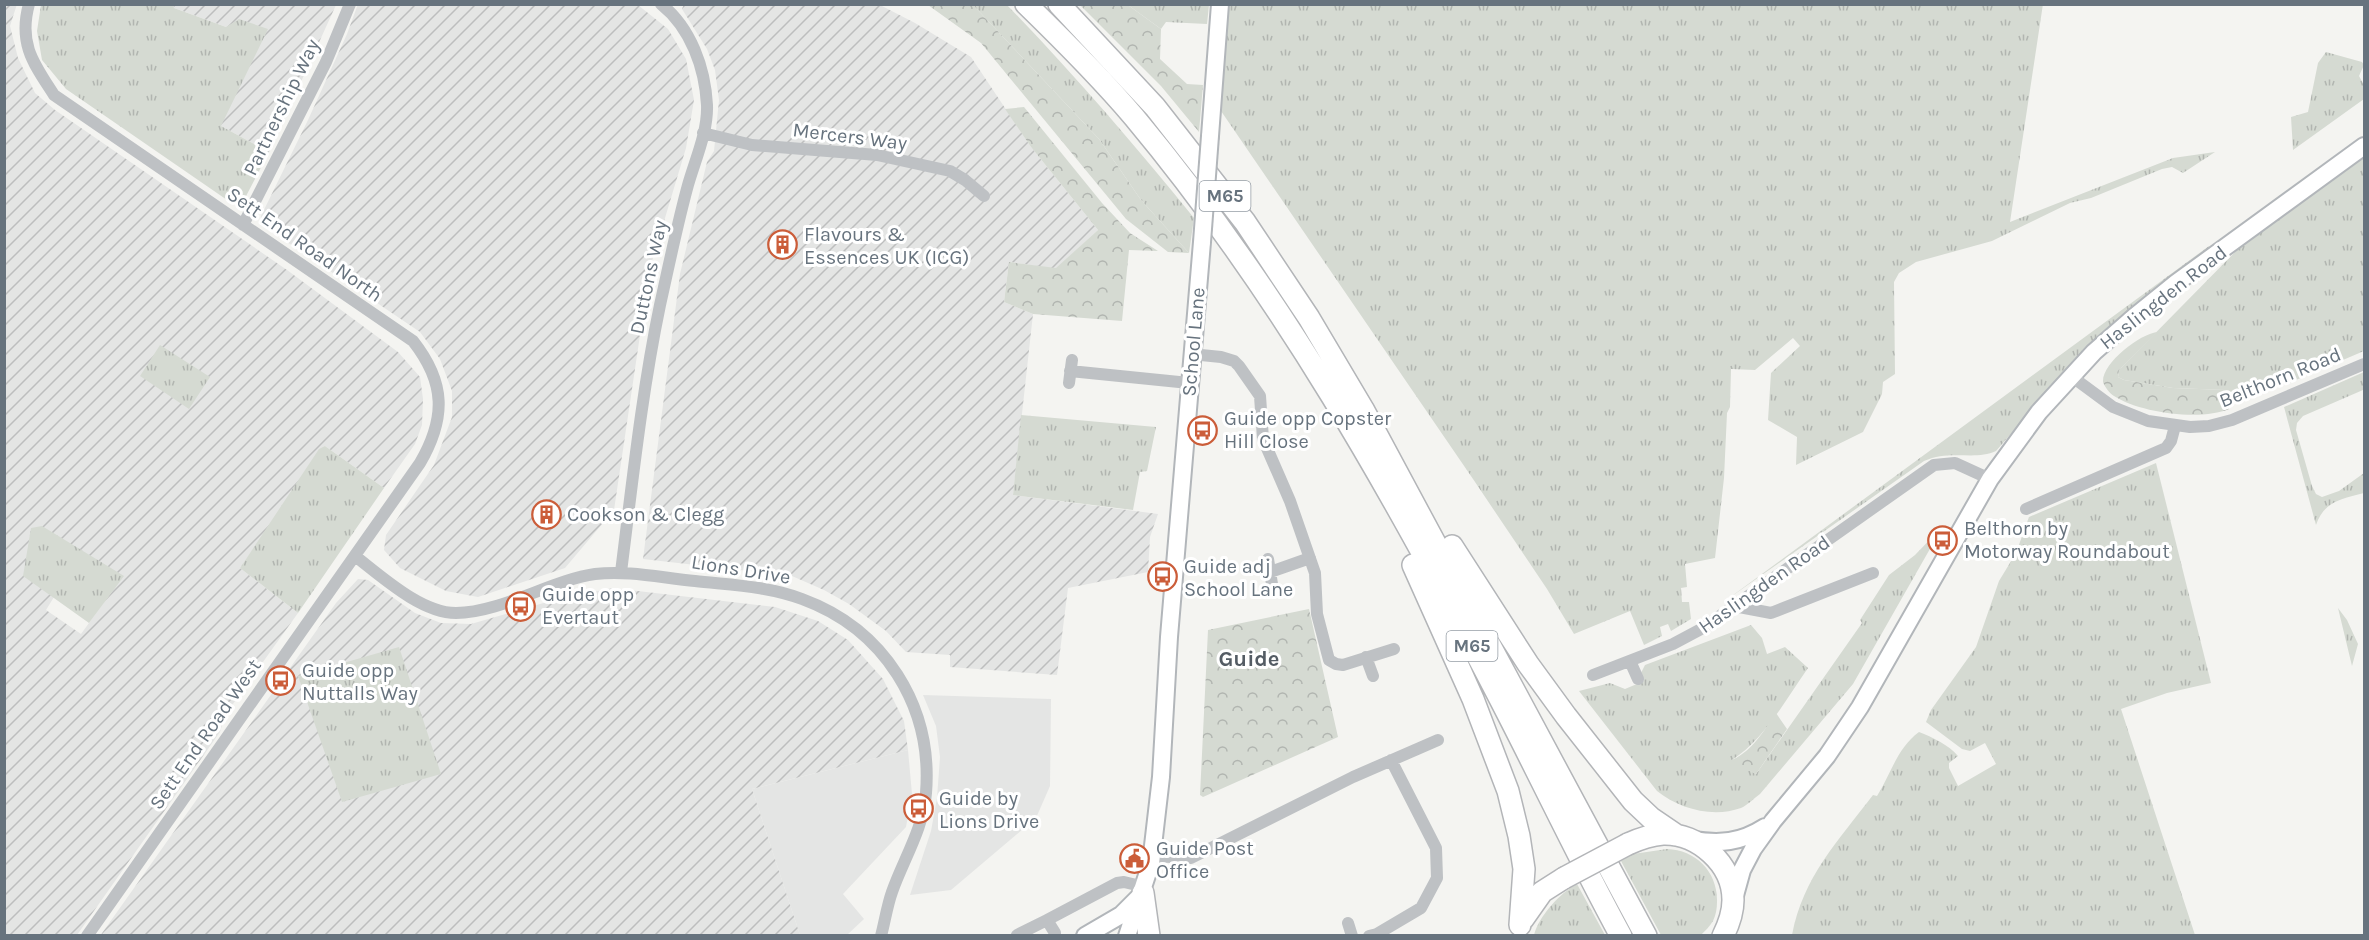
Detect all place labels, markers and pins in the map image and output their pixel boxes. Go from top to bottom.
place label: Flavours & Essences UK (ICG) [804,223,969,269]
building icon: Flavours & Essences UK (ICG) [767,229,799,261]
place label: Guide opp Copster Hill Close [1224,407,1392,453]
bus stop icon: Guide opp Copster Hill Close [1187,414,1219,446]
building icon: Cookson & Clegg [530,498,562,530]
place label: Cookson & Clegg [567,503,724,526]
place label: Belthorn by Motorway Roundabout [1964,517,2170,563]
bus stop icon: Belthorn by Motorway Roundabout [1927,524,1959,556]
place label: Guide adj School Lane [1184,555,1293,601]
bus stop icon: Guide adj School Lane [1147,561,1179,593]
place label: Guide opp Evertaut [542,583,634,629]
bus stop icon: Guide opp Evertaut [505,590,537,622]
place label: Guide opp Nuttalls Way [302,659,418,705]
bus stop icon: Guide opp Nuttalls Way [265,665,297,697]
place label: Guide by Lions Drive [939,787,1039,833]
bus stop icon: Guide by Lions Drive [902,793,934,825]
place label: Guide Post Office [1156,837,1254,883]
public building icon: Guide Post Office [1119,843,1151,875]

